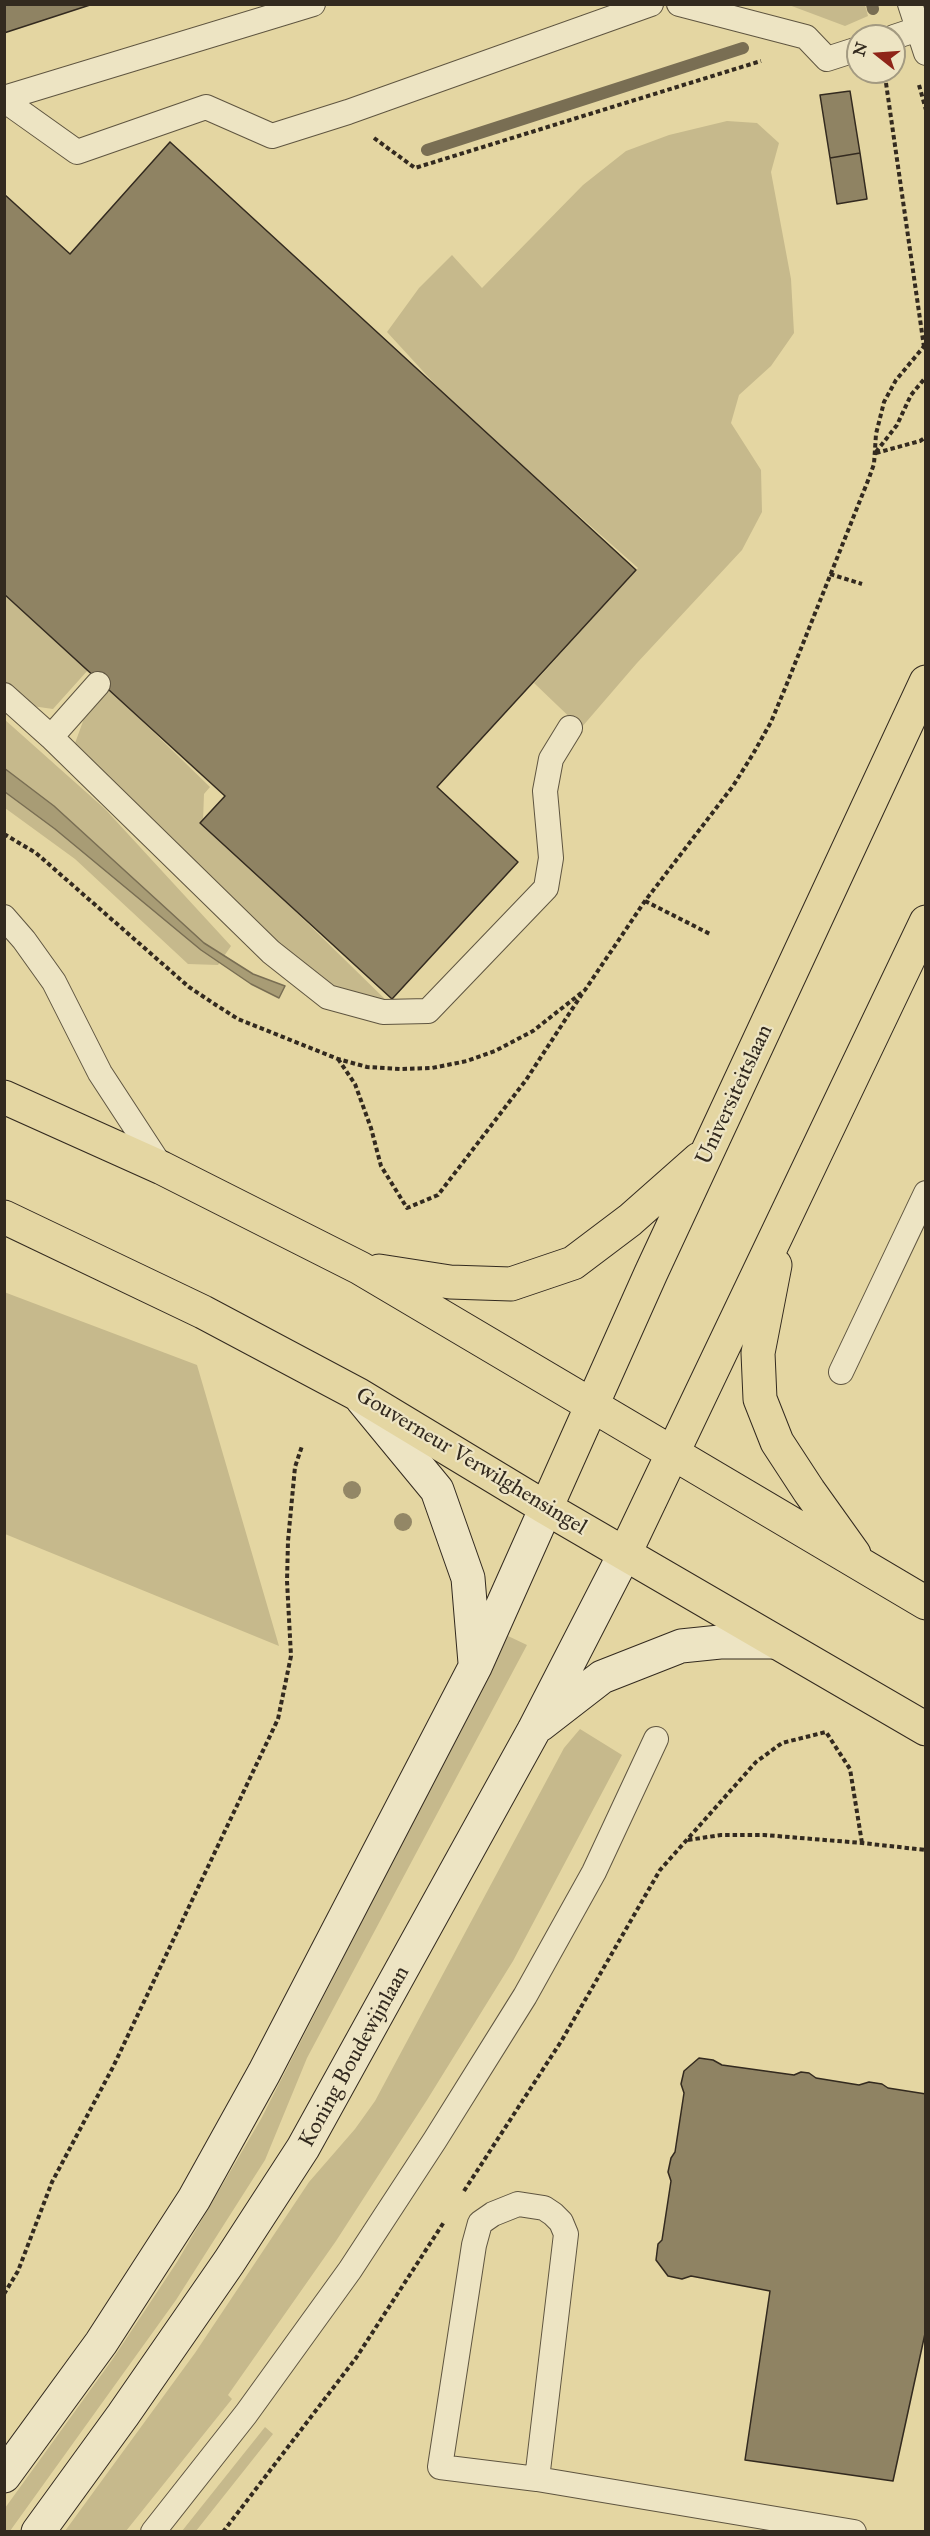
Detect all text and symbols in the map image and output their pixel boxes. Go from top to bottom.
north arrow [846,24,906,84]
text: N [849,40,871,58]
street label: Universiteitslaan [691,1021,779,1169]
street label: Gouverneur Verwilghensingel [351,1382,591,1542]
street label: Koning Boudewijnlaan [294,1962,416,2152]

